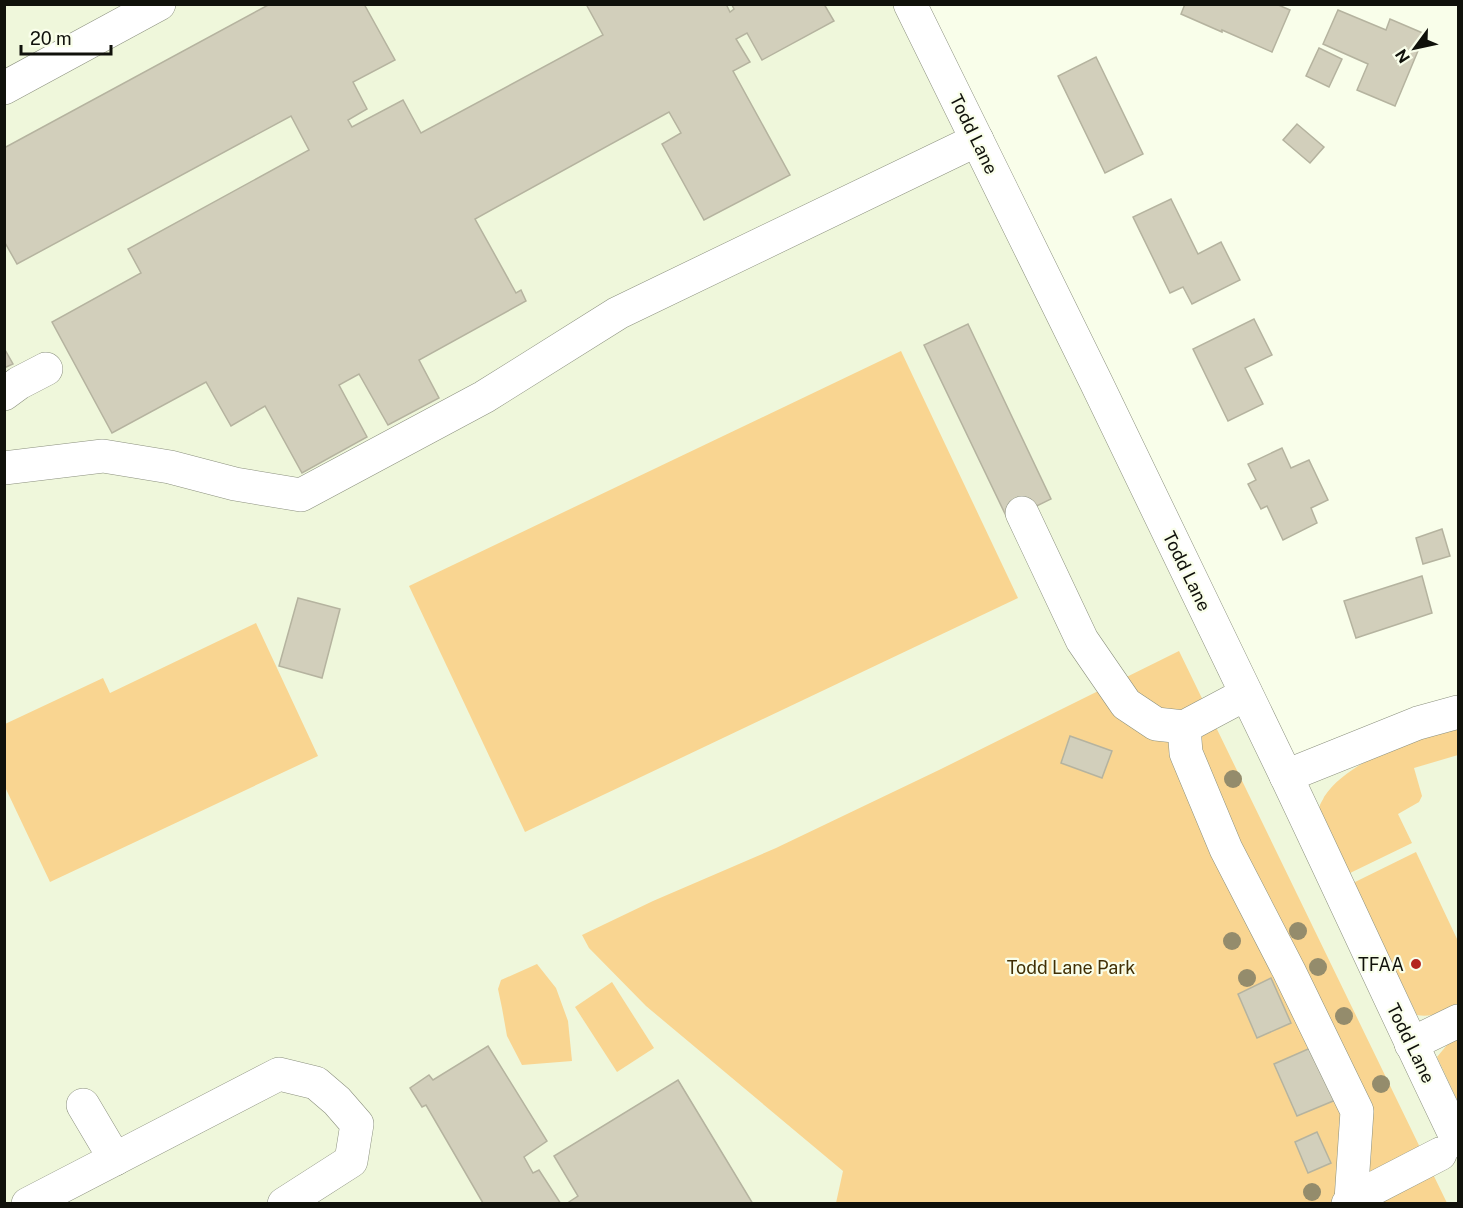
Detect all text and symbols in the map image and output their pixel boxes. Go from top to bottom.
scale bar [21,18,111,56]
north arrow [1385,18,1445,78]
text: 20 m [30,28,72,49]
text: N [1391,45,1414,66]
street label: Todd Lane [946,91,1002,177]
street label: Todd Lane [1159,528,1215,614]
place label: TFAA [1358,954,1404,975]
park label: Todd Lane Park [1007,957,1135,978]
marker: TFAA [1409,957,1423,971]
street label: Todd Lane [1383,1000,1439,1086]

